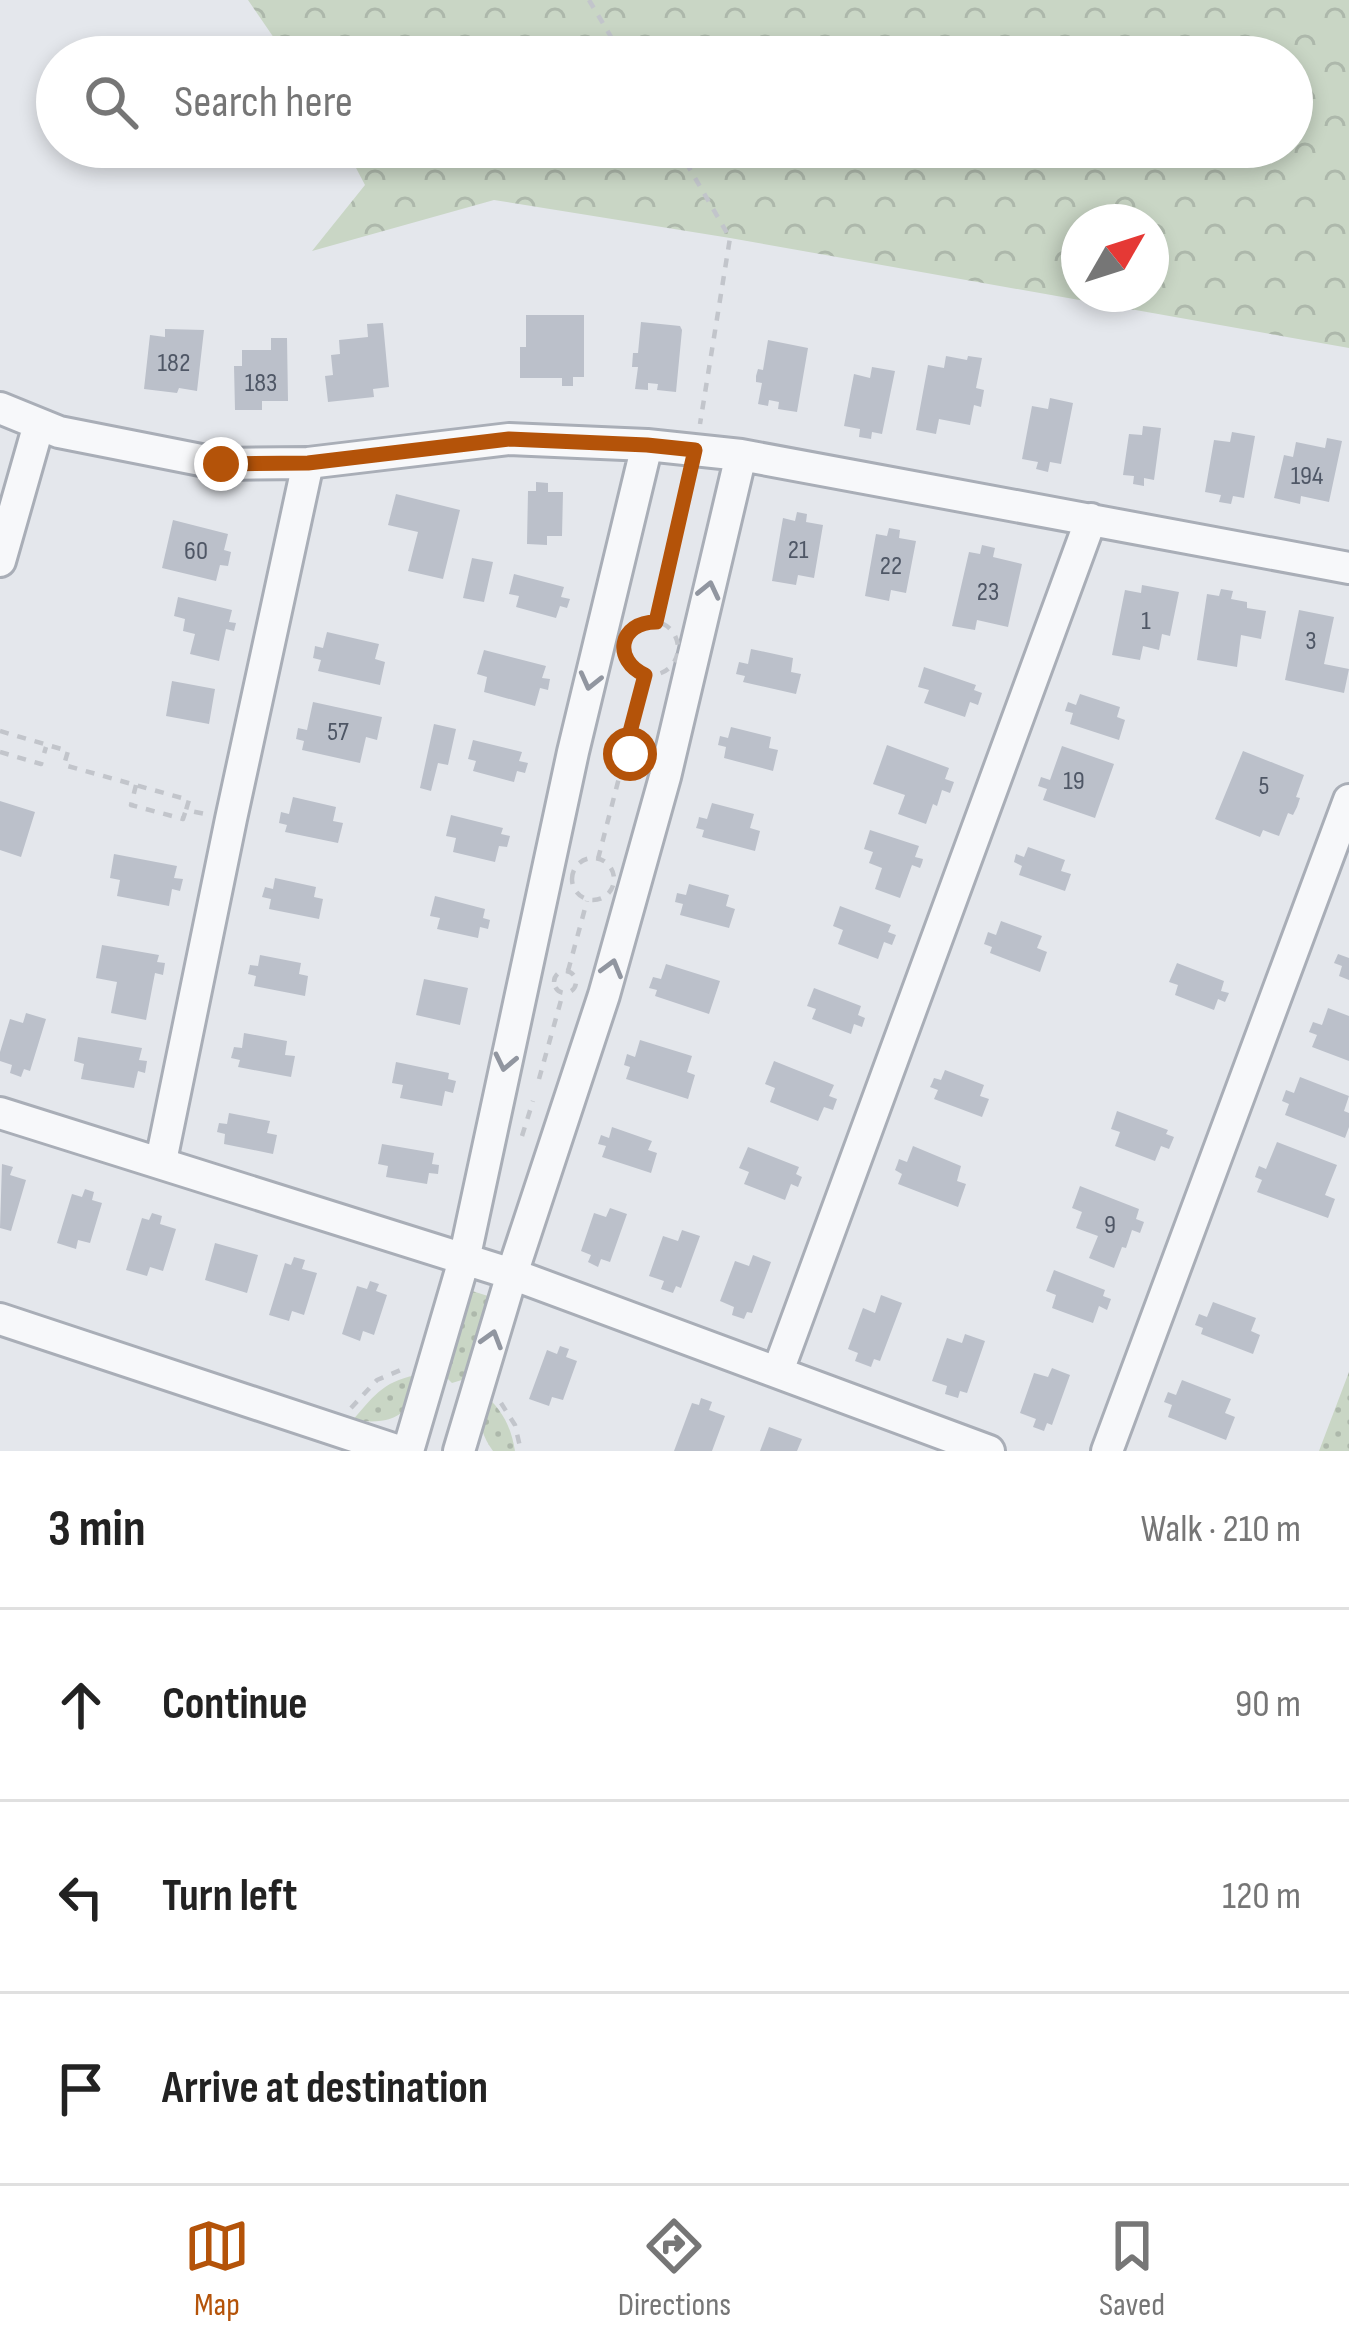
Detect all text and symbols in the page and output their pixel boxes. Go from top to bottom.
search box [36,36,1313,168]
icon: search [78,69,144,135]
text: Search here [174,75,353,130]
north arrow [1061,204,1169,312]
house number: 182 [158,347,190,379]
house number: 183 [245,367,277,399]
route end [194,437,248,491]
house number: 194 [1291,460,1323,492]
house number: 21 [788,534,809,566]
house number: 60 [184,535,208,567]
house number: 22 [880,550,902,582]
house number: 23 [977,576,999,608]
one-way arrow [695,581,720,601]
house number: 1 [1141,605,1151,637]
house number: 3 [1305,625,1317,657]
one-way arrow [579,671,604,691]
house number: 57 [327,716,349,748]
route start [603,727,657,781]
house number: 19 [1063,765,1085,797]
house number: 5 [1259,770,1269,802]
one-way arrow [597,958,622,978]
one-way arrow [493,1051,519,1071]
house number: 9 [1104,1209,1116,1241]
one-way arrow [478,1329,503,1350]
text: 3 min [48,1499,146,1560]
text: Walk · 210 m [1141,1506,1301,1553]
icon: ahead [48,1672,114,1738]
text: Continue [162,1677,308,1732]
text: 90 m [1235,1681,1301,1728]
icon: left [48,1864,114,1930]
text: Turn left [162,1869,297,1924]
text: 120 m [1222,1873,1301,1920]
icon: arrive [48,2056,114,2122]
text: Arrive at destination [162,2061,488,2116]
tab: Map [184,2213,250,2325]
tab: Directions [618,2213,731,2325]
tab: Saved [1099,2213,1165,2325]

